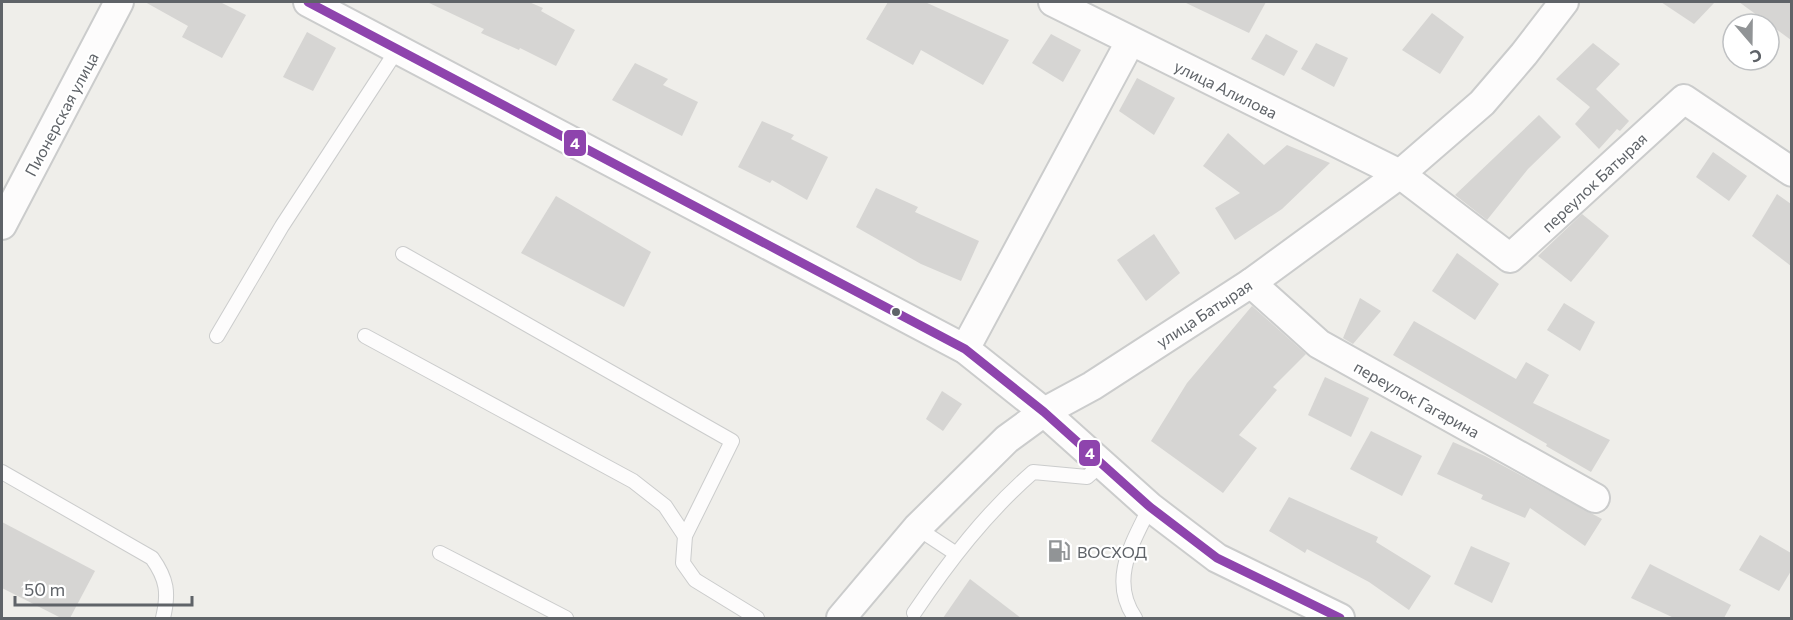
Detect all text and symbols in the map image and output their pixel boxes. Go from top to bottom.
north arrow [1721,12,1781,72]
text: С [1748,46,1765,67]
street label: Пионерская улица [20,49,102,179]
street label: улица Алилова [1172,56,1280,122]
street label: переулок Батырая [1537,128,1651,236]
line badge: 4 [563,129,587,157]
text: 4 [570,133,580,152]
street label: улица Батырая [1153,275,1255,351]
unlabelled marker [890,306,902,318]
street label: переулок Гагарина [1351,357,1483,441]
line badge: 4 [1078,439,1101,467]
text: 4 [1085,443,1095,462]
fuel station icon: ВОСХОД [1046,538,1072,564]
place label: ВОСХОД [1077,542,1148,561]
scale bar [15,569,192,607]
text: 50 m [24,578,65,600]

